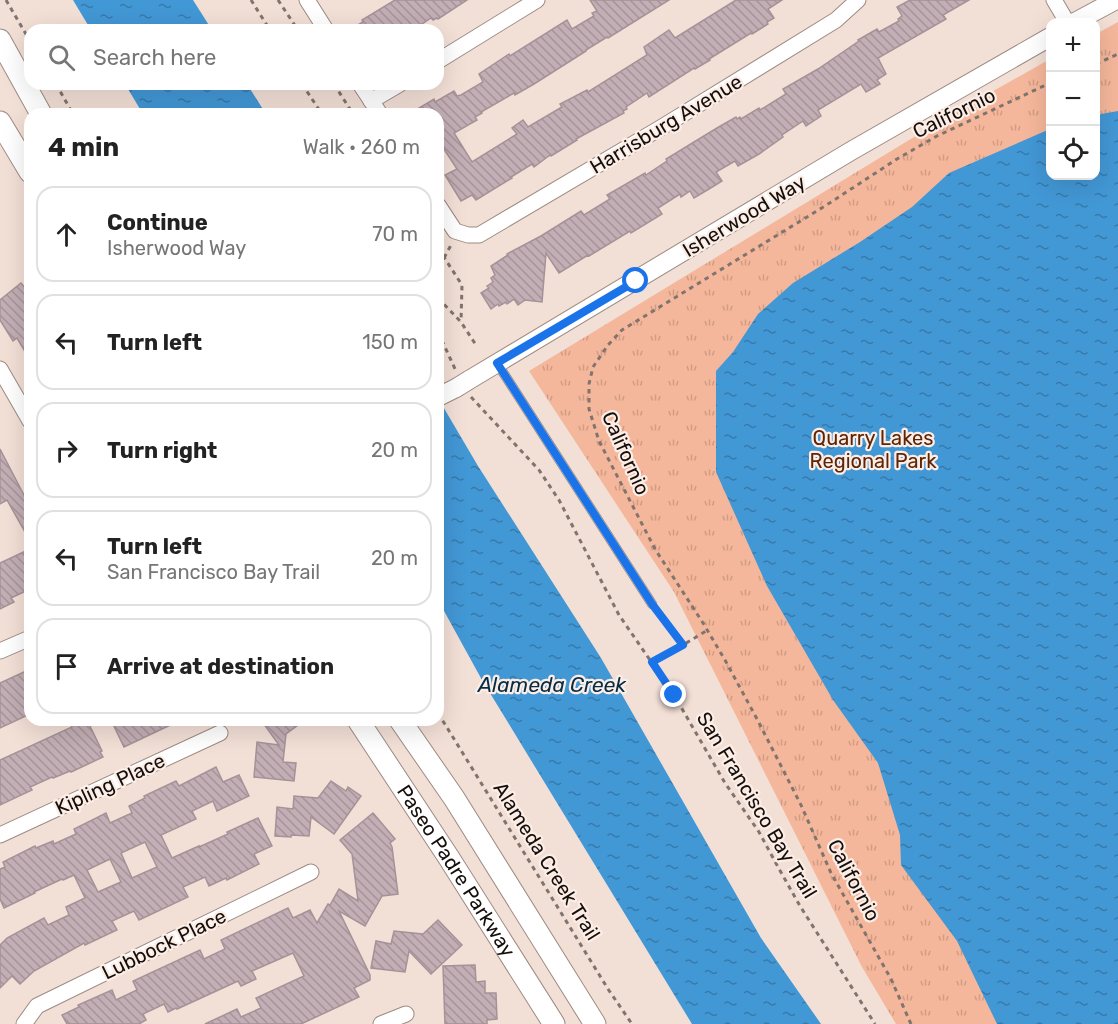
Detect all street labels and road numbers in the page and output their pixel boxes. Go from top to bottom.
street label: Harrisburg Avenue [586,69,746,179]
street label: Californio [909,83,999,143]
street label: Isherwood Way [678,170,810,262]
street label: Californio [597,407,655,499]
street label: San Francisco Bay Trail [692,707,822,903]
street label: Kipling Place [51,748,169,820]
street label: Alameda Creek Trail [489,778,605,944]
street label: Paseo Padre Parkway [392,780,520,961]
street label: Californio [822,835,886,925]
street label: Lubbock Place [98,904,230,984]

